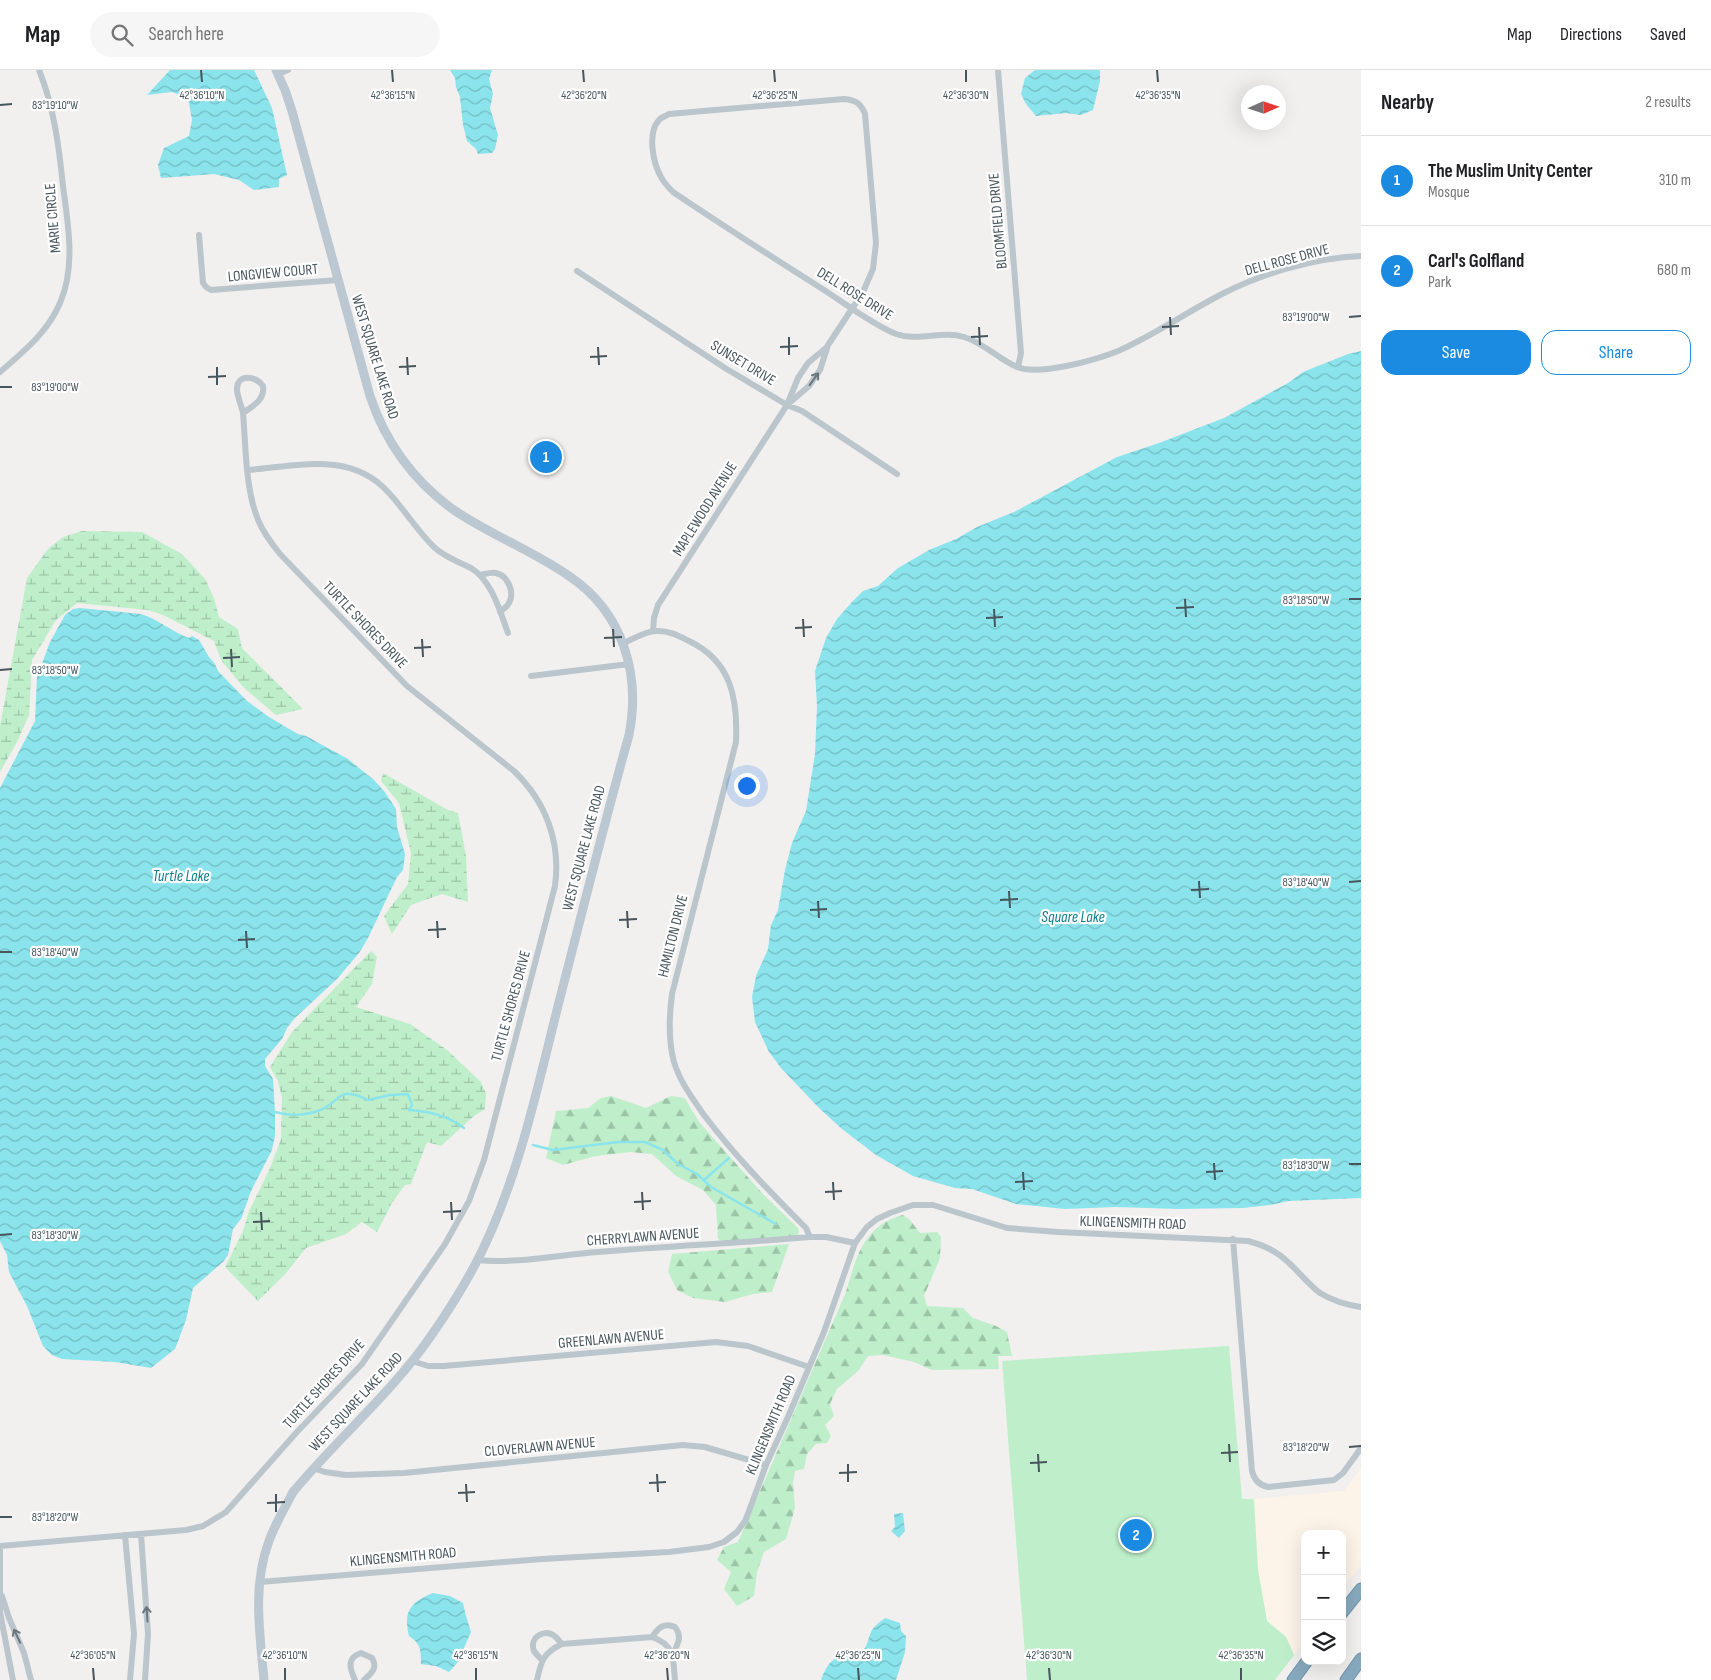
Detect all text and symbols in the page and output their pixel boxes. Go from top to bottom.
search box [90,12,440,57]
text: Map [25,20,60,49]
icon: search [108,21,136,49]
text: Search here [148,23,224,46]
text: Map [1507,24,1532,45]
text: Directions [1560,24,1622,45]
text: Saved [1650,24,1686,45]
north arrow [1241,85,1286,130]
text: 42°36'10"N [180,88,224,103]
text: 42°36'15"N [371,88,415,103]
text: 42°36'20"N [561,88,607,103]
text: 42°36'25"N [752,88,798,103]
text: 42°36'30"N [943,88,989,103]
text: 42°36'35"N [1135,88,1181,103]
text: Nearby [1381,90,1434,115]
text: 2 results [1645,93,1691,112]
text: 83°19'10"W [32,98,78,113]
text: The Muslim Unity Center [1428,160,1593,183]
text: 1 [1394,171,1400,190]
text: 310 m [1659,171,1691,190]
street label: BLOOMFIELD DRIVE [984,172,1012,270]
street label: MARIE CIRCLE [40,182,66,254]
text: Mosque [1428,183,1470,202]
street label: DELL ROSE DRIVE [1243,240,1331,280]
text: Carl's Golfland [1428,250,1524,273]
street label: LONGVIEW COURT [227,260,319,286]
text: 2 [1393,261,1401,280]
text: 680 m [1657,261,1691,280]
street label: DELL ROSE DRIVE [813,263,897,325]
text: Park [1428,273,1451,292]
street label: WEST SQUARE LAKE ROAD [347,292,403,422]
text: 83°19'00"W [1282,310,1330,325]
button: Save [1381,330,1531,375]
button: Share [1541,330,1691,375]
street label: SUNSET DRIVE [707,336,779,390]
one-way arrow [809,372,819,386]
text: 83°19'00"W [31,380,79,395]
pin: 1 [530,438,562,476]
street label: MAPLEWOOD AVENUE [668,458,742,560]
street label: TURTLE SHORES DRIVE [319,577,411,673]
text: 83°18'50"W [1283,593,1329,608]
text: 83°18'50"W [32,663,78,678]
your location [734,773,760,799]
street label: WEST SQUARE LAKE ROAD [558,783,610,913]
water label: Turtle Lake [153,867,209,886]
text: 83°18'40"W [1283,875,1330,890]
street label: HAMILTON DRIVE [654,893,692,979]
water label: Square Lake [1041,908,1105,927]
text: 83°18'40"W [32,945,79,960]
street label: TURTLE SHORES DRIVE [487,948,535,1064]
text: 83°18'30"W [1283,1158,1330,1173]
street label: KLINGENSMITH ROAD [1079,1212,1187,1234]
street label: CHERRYLAWN AVENUE [586,1224,700,1250]
text: 83°18'30"W [32,1228,79,1243]
street label: GREENLAWN AVENUE [557,1325,665,1353]
street label: TURTLE SHORES DRIVE [279,1335,369,1433]
street label: WEST SQUARE LAKE ROAD [305,1348,407,1456]
street label: KLINGENSMITH ROAD [741,1372,801,1478]
street label: CLOVERLAWN AVENUE [484,1433,596,1461]
text: 83°18'20"W [1283,1440,1330,1455]
text: 83°18'20"W [32,1510,79,1525]
pin: 2 [1120,1516,1152,1554]
map controls [1301,1530,1346,1665]
button: + [1301,1530,1346,1575]
street label: KLINGENSMITH ROAD [349,1543,457,1571]
button: − [1301,1575,1346,1620]
one-way arrow [142,1606,152,1622]
button: layers [1301,1620,1346,1665]
one-way arrow [12,1629,21,1644]
text: 42°36'05"N [70,1648,116,1663]
text: 42°36'10"N [263,1648,307,1663]
text: 42°36'15"N [454,1648,498,1663]
text: 42°36'20"N [644,1648,690,1663]
text: 42°36'25"N [835,1648,881,1663]
text: 42°36'30"N [1026,1648,1072,1663]
text: 42°36'35"N [1218,1648,1264,1663]

